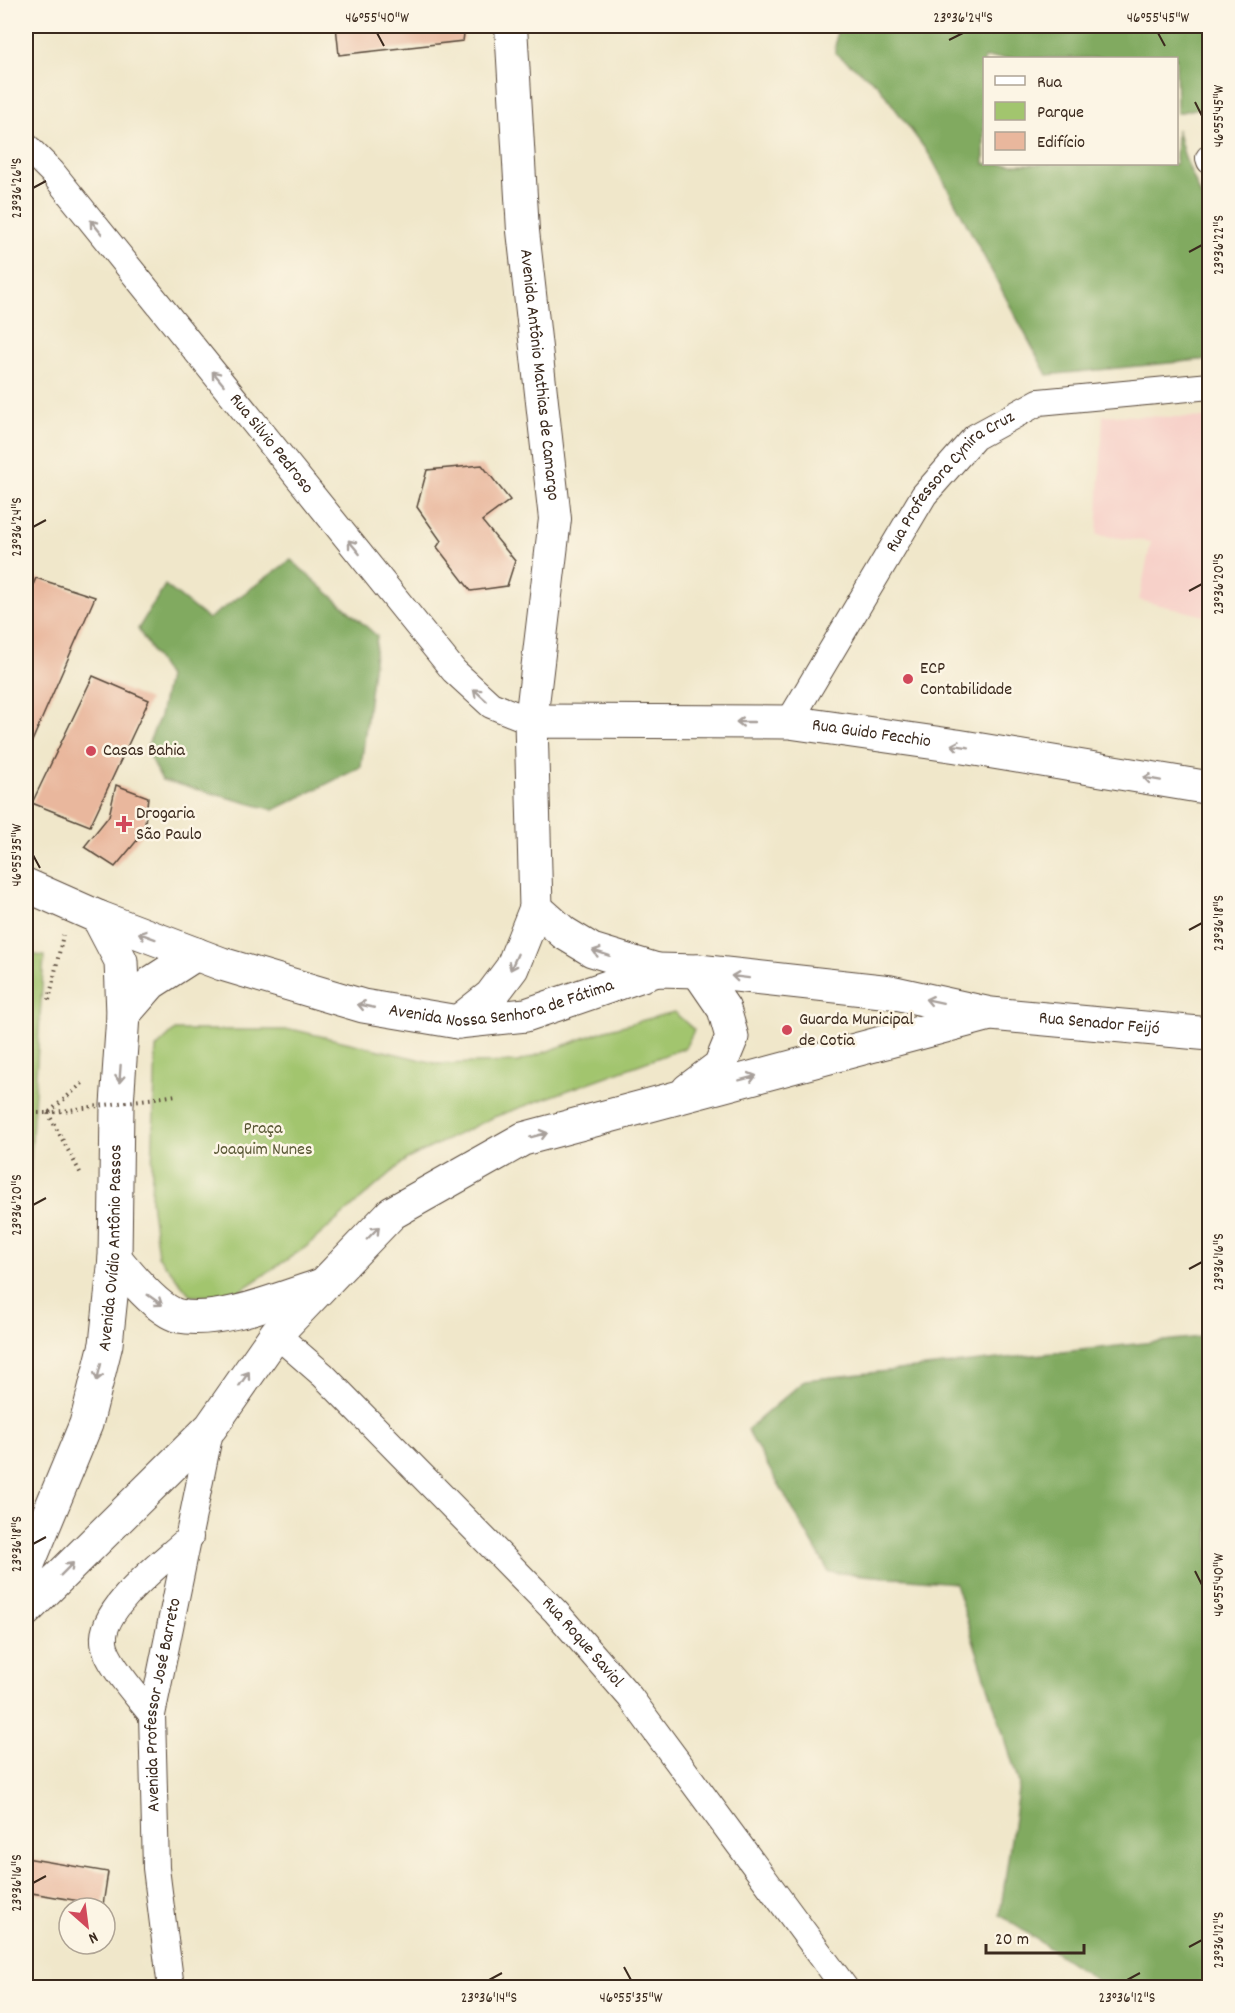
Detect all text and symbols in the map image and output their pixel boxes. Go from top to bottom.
text: 46°55'40"W [345,8,409,30]
text: 23°36'24"S [933,8,993,30]
text: 46°55'45"W [1127,8,1190,30]
legend [983,57,1178,165]
text: Rua [1037,71,1063,96]
text: 46°55'45"W [1209,84,1231,147]
text: Parque [1037,101,1084,126]
text: Edifício [1037,131,1085,156]
text: 23°36'26"S [7,158,29,218]
text: 23°36'22"S [1209,215,1231,275]
one-way arrow [89,219,102,235]
street label: Avenida Antônio Mathias de Camargo [513,248,565,502]
one-way arrow [212,371,225,387]
street label: Rua Silvio Pedroso [223,388,319,499]
street label: Rua Professora Cynira Cruz [880,405,1019,557]
text: 23°36'24"S [7,497,29,557]
one-way arrow [347,539,360,555]
text: 23°36'20"S [1209,553,1231,615]
place label: ECP Contabilidade [920,657,1012,703]
marker: ECP Contabilidade [901,672,915,686]
one-way arrow [473,688,488,702]
street label: Rua Guido Fecchio [810,713,933,755]
one-way arrow [736,716,756,728]
place label: Casas Bahia [103,739,186,764]
one-way arrow [950,741,970,752]
marker: Casas Bahia [84,744,98,758]
one-way arrow [1142,773,1162,784]
place label: Drogaria São Paulo [136,802,202,848]
marker: Drogaria São Paulo [117,817,131,831]
text: 46°55'35"W [7,823,29,886]
text: 23°36'18"S [1209,895,1231,951]
one-way arrow [138,929,157,940]
one-way arrow [592,947,611,958]
one-way arrow [508,952,520,970]
one-way arrow [731,971,751,982]
street label: Avenida Nossa Senhora de Fátima [387,973,618,1035]
one-way arrow [924,995,943,1007]
one-way arrow [357,1000,376,1012]
street label: Rua Senador Feijó [1038,1006,1161,1042]
place label: Guarda Municipal de Cotia [799,1008,914,1054]
marker: Guarda Municipal de Cotia [780,1023,794,1037]
one-way arrow [114,1063,125,1083]
one-way arrow [738,1072,757,1083]
park label: Praça Joaquim Nunes [213,1117,313,1163]
one-way arrow [530,1128,549,1140]
street label: Avenida Ovídio Antônio Passos [92,1144,129,1354]
text: 23°36'20"S [7,1174,29,1236]
one-way arrow [365,1225,380,1240]
text: 23°36'16"S [1209,1233,1231,1291]
one-way arrow [146,1294,163,1306]
one-way arrow [92,1362,104,1381]
one-way arrow [238,1372,251,1388]
text: 23°36'18"S [7,1516,29,1572]
text: 46°55'40"W [1209,1553,1231,1617]
one-way arrow [60,1562,74,1577]
street label: Rua Roque Saviol [536,1592,630,1694]
street label: Avenida Professor José Barreto [139,1596,188,1812]
text: 23°36'16"S [7,1854,29,1912]
north arrow [57,1896,117,1956]
text: 23°36'12"S [1209,1912,1231,1968]
scale bar [986,1917,1084,1955]
text: N [84,1925,102,1949]
text: 20 m [995,1928,1029,1953]
text: 23°36'14"S [461,1988,517,2010]
text: 46°55'35"W [600,1988,663,2010]
text: 23°36'12"S [1099,1988,1155,2010]

